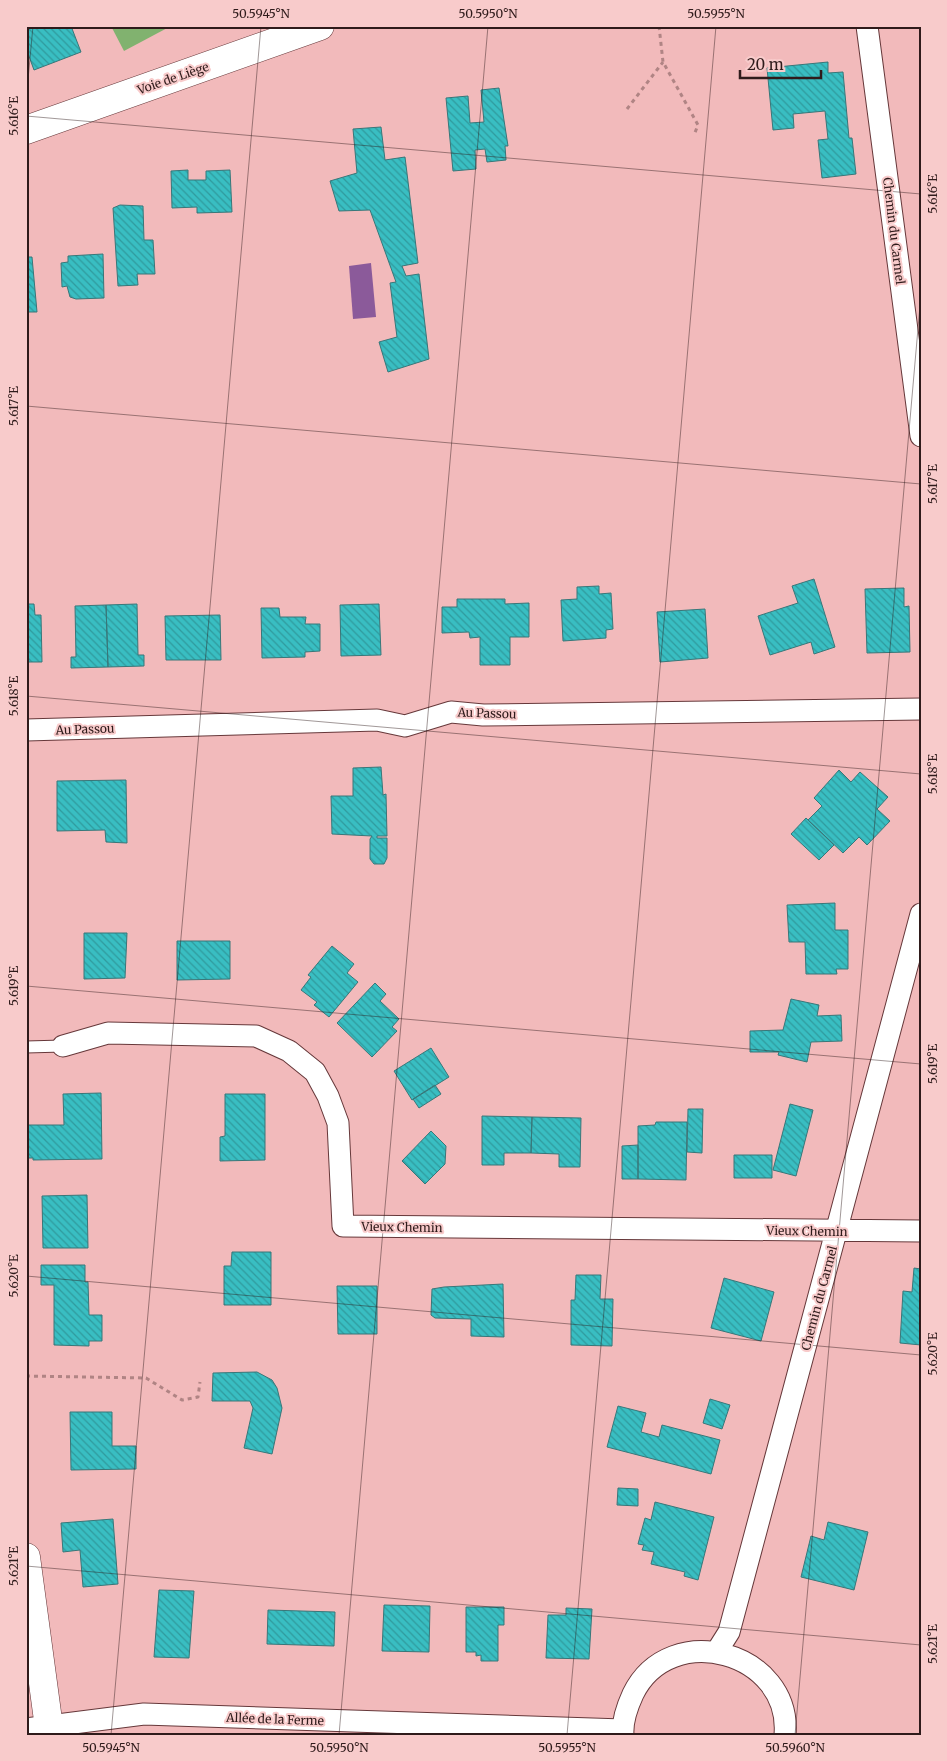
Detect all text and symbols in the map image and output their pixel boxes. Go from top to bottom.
text: 50.5945°N [232,6,291,21]
text: 50.5950°N [458,6,518,21]
text: 50.5955°N [687,6,746,21]
scale bar [740,48,821,80]
text: 20 m [747,55,784,74]
street label: Voie de Liège [134,59,211,98]
text: 5.616°E [6,96,21,136]
text: 5.616°E [925,174,940,214]
street label: Chemin du Carmel [880,177,908,286]
text: 5.617°E [6,386,21,426]
text: 5.617°E [925,464,940,504]
text: 5.618°E [6,675,21,716]
street label: Au Passou [456,704,517,722]
street label: Au Passou [54,720,115,738]
text: 5.618°E [925,753,940,794]
text: 5.619°E [6,965,21,1006]
text: 5.619°E [925,1043,940,1084]
street label: Vieux Chemin [360,1219,443,1235]
street label: Vieux Chemin [765,1223,848,1239]
street label: Chemin du Carmel [798,1244,840,1352]
text: 5.620°E [6,1254,21,1297]
text: 5.620°E [925,1332,940,1375]
text: 5.621°E [6,1546,21,1586]
text: 5.621°E [925,1624,940,1664]
street label: Allée de la Ferme [225,1710,324,1728]
text: 50.5945°N [82,1740,141,1755]
text: 50.5950°N [309,1740,369,1755]
text: 50.5955°N [538,1740,597,1755]
text: 50.5960°N [765,1740,826,1755]

